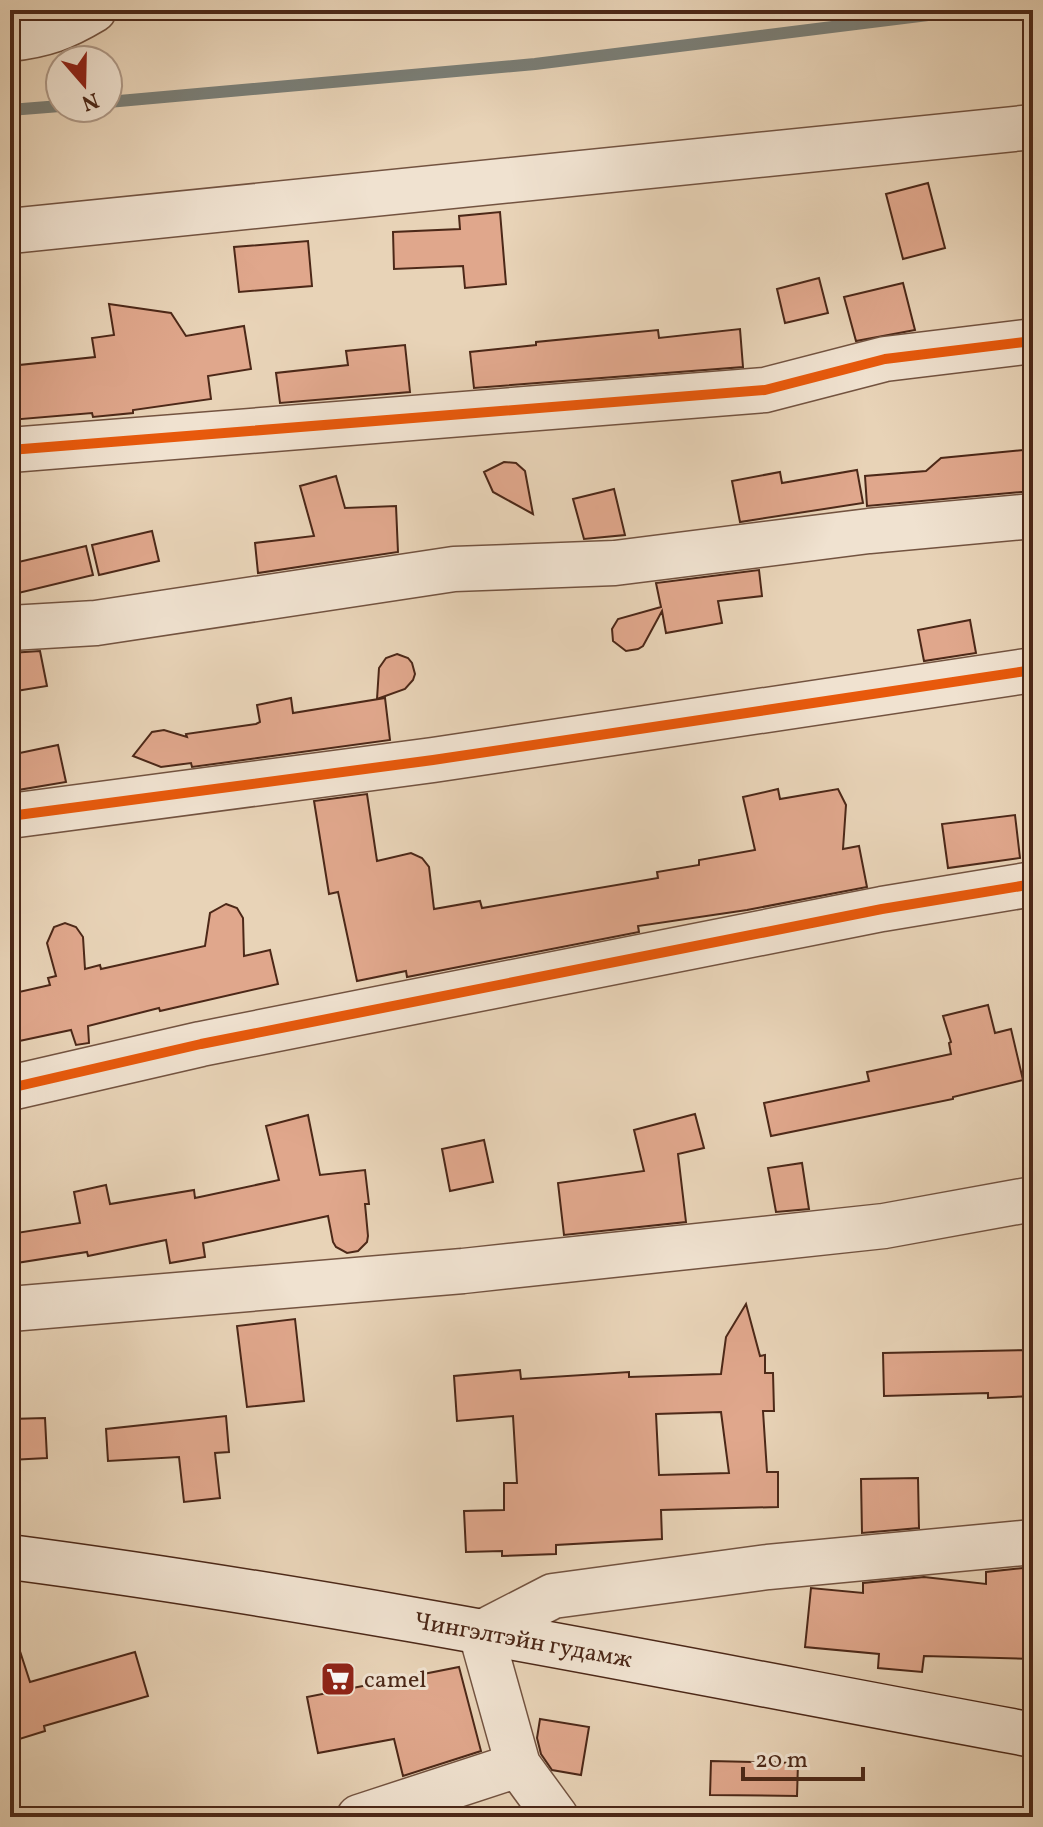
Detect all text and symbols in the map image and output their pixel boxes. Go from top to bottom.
north arrow [44,44,124,124]
text: N [77,83,103,118]
street label: Чингэлтэйн гудамж [411,1605,635,1678]
supermarket icon: camel [319,1660,357,1698]
place label: camel [364,1664,426,1698]
scale bar [743,1731,863,1781]
text: 20 m [755,1744,808,1778]

